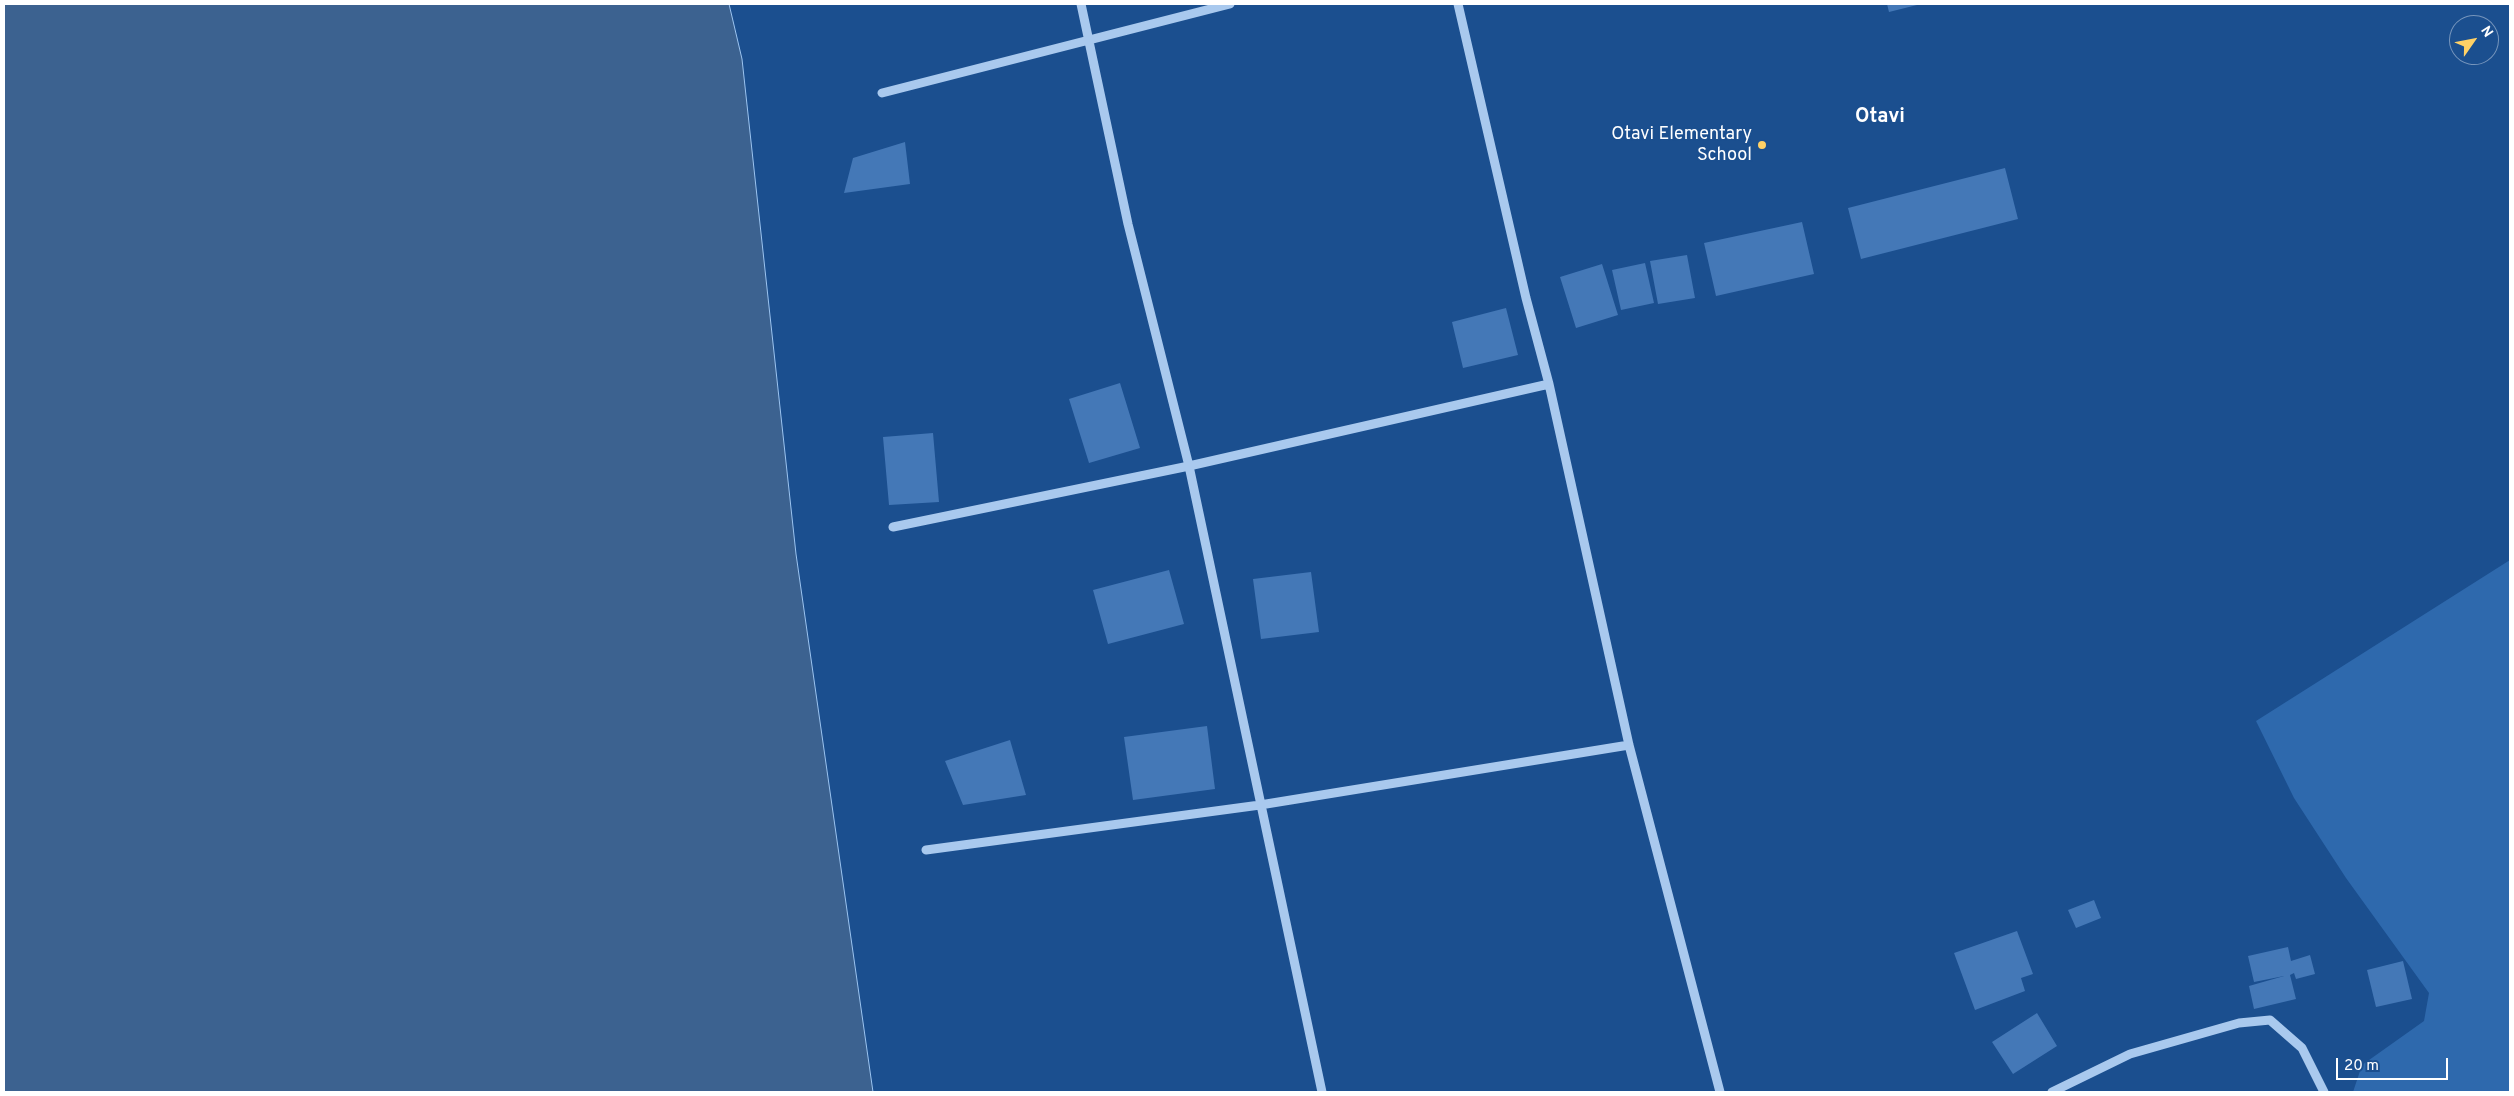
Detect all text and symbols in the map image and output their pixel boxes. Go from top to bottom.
north arrow [2449,15,2499,65]
text: N [2476,23,2496,41]
district label: Otavi [1855,106,1905,130]
place label: Otavi Elementary School [1611,124,1752,166]
marker: Otavi Elementary School [1756,139,1768,151]
scale bar [2339,1048,2452,1080]
text: 20 m [2344,1057,2379,1076]

